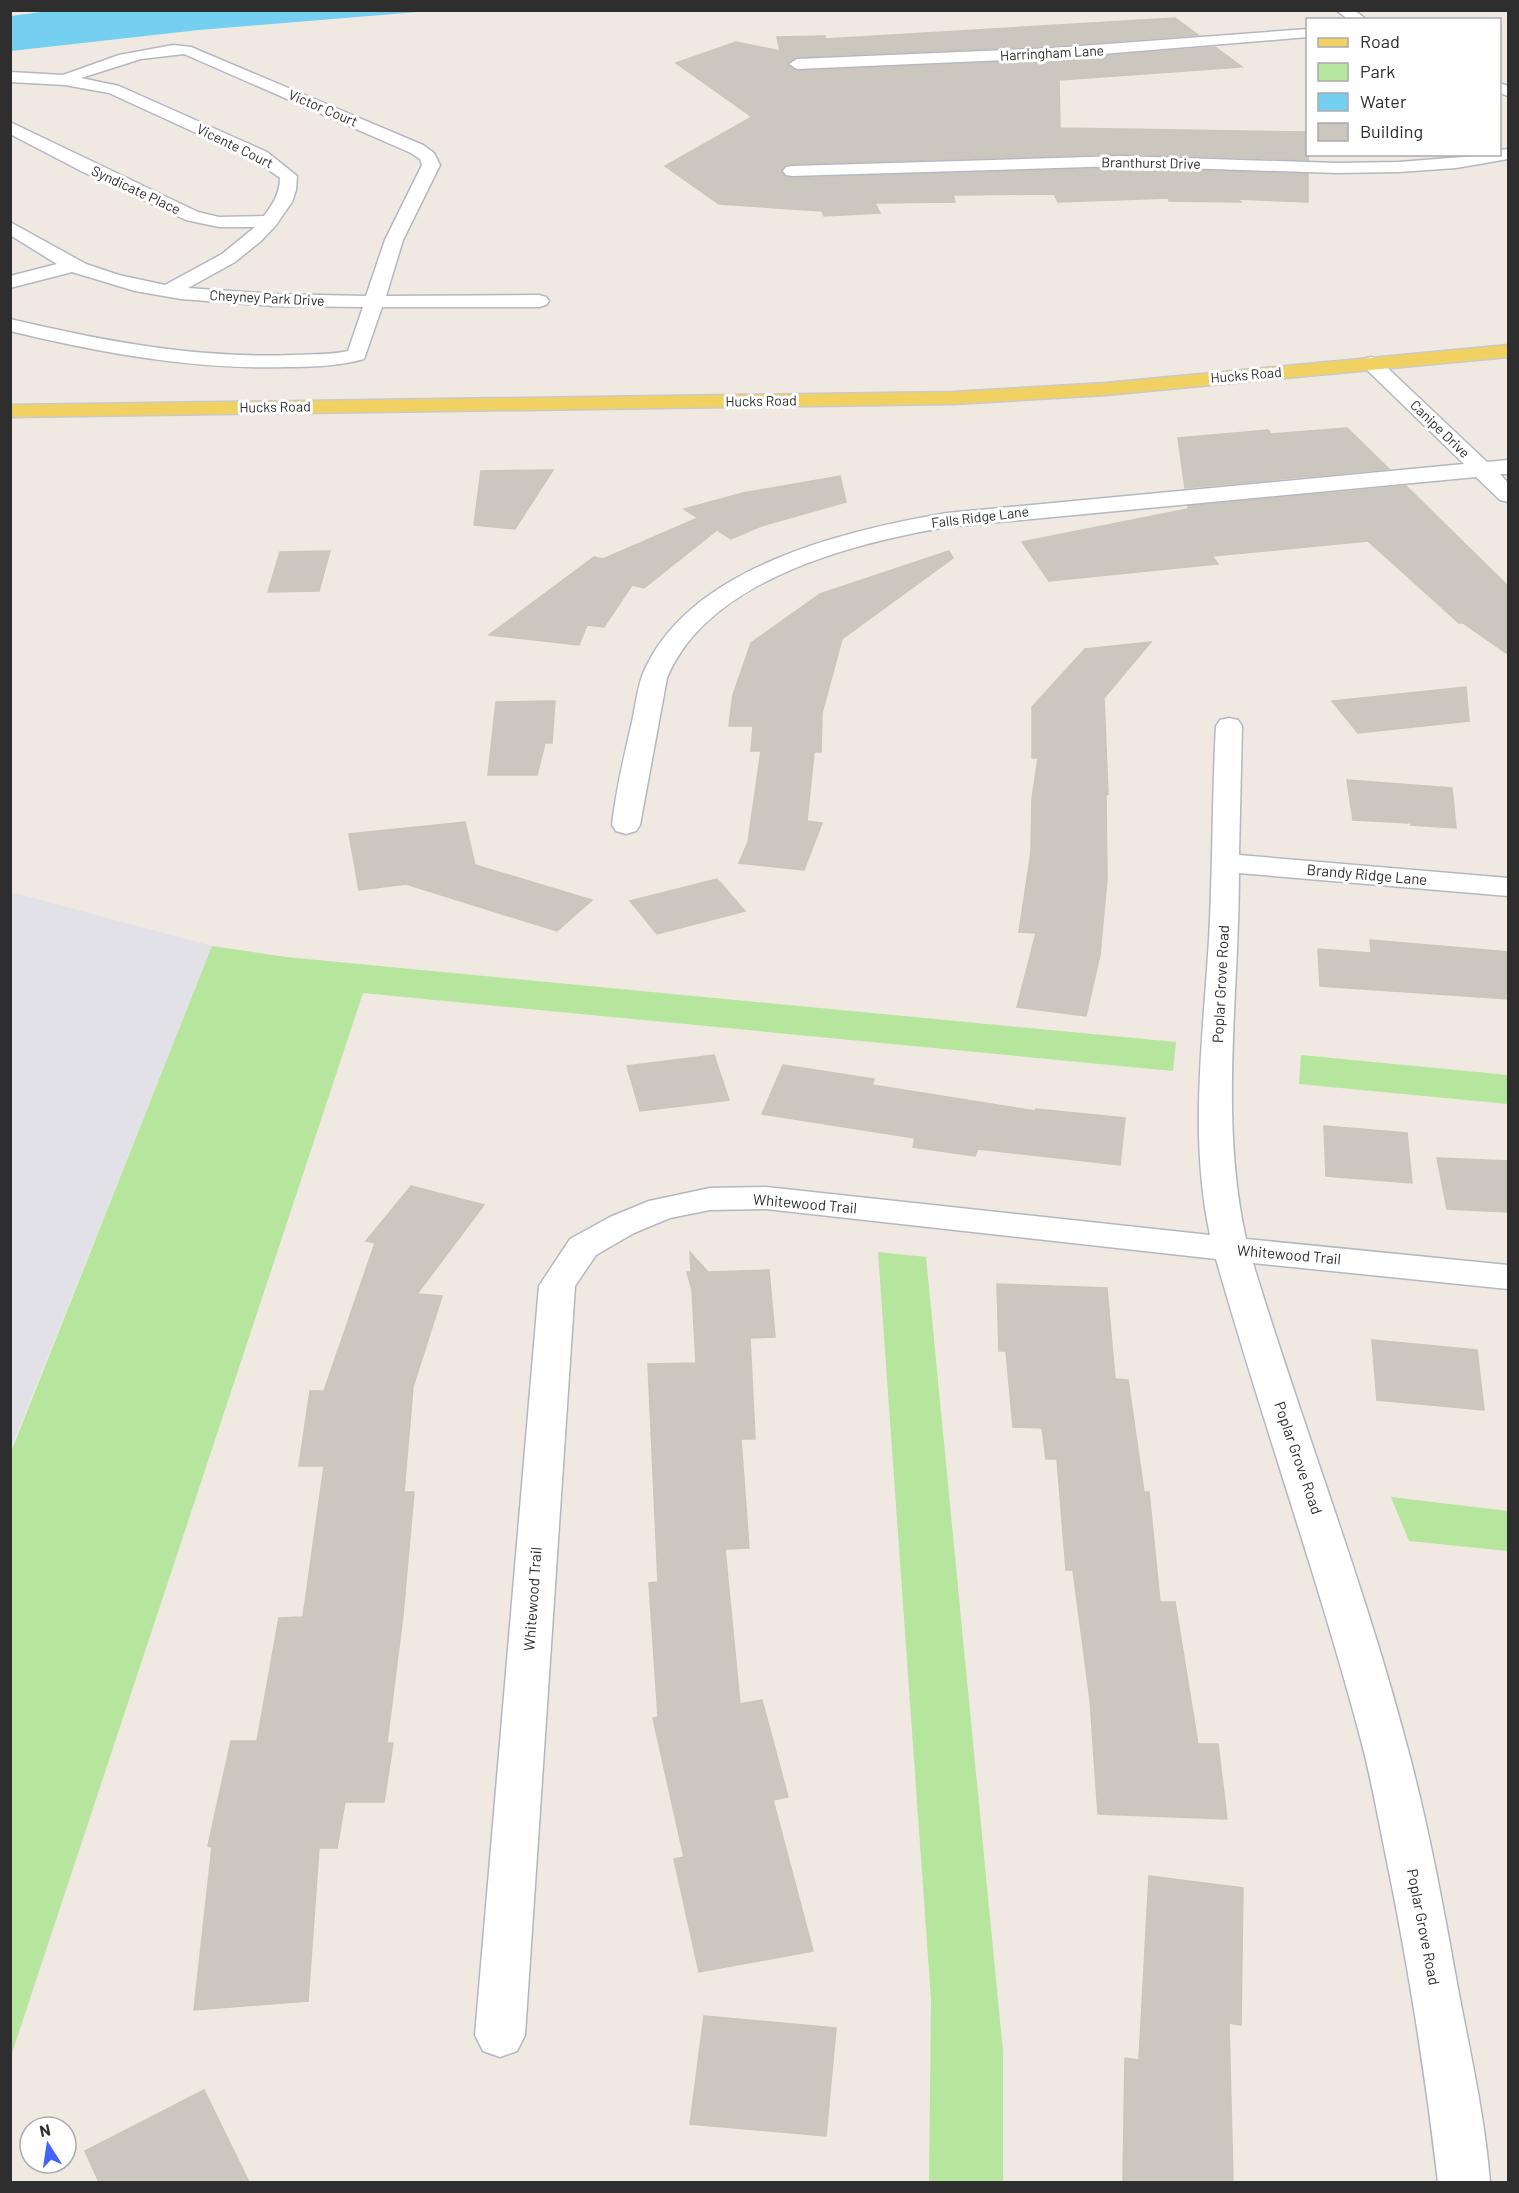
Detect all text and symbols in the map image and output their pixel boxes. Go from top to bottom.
legend [1306,18,1501,156]
text: Road [1360,30,1400,52]
street label: Harringham Lane [999,41,1104,64]
text: Park [1360,60,1395,82]
street label: Victor Court [286,85,360,130]
text: Water [1360,90,1407,112]
street label: Vicente Court [194,120,276,171]
text: Building [1360,120,1423,142]
street label: Branthurst Drive [1101,153,1201,172]
street label: Syndicate Place [89,162,183,218]
street label: Cheyney Park Drive [209,286,325,309]
street label: Hucks Road [1210,363,1282,386]
street label: Hucks Road [725,391,797,410]
street label: Canipe Drive [1407,396,1474,461]
street label: Hucks Road [239,397,311,416]
street label: Falls Ridge Lane [930,502,1030,531]
street label: Brandy Ridge Lane [1306,860,1428,888]
street label: Poplar Grove Road [1208,924,1232,1043]
street label: Whitewood Trail [752,1189,858,1217]
street label: Whitewood Trail [1236,1240,1342,1268]
street label: Poplar Grove Road [1271,1399,1327,1516]
street label: Whitewood Trail [519,1546,545,1652]
street label: Poplar Grove Road [1404,1867,1444,1987]
north arrow [18,2115,78,2175]
text: N [38,2119,52,2140]

